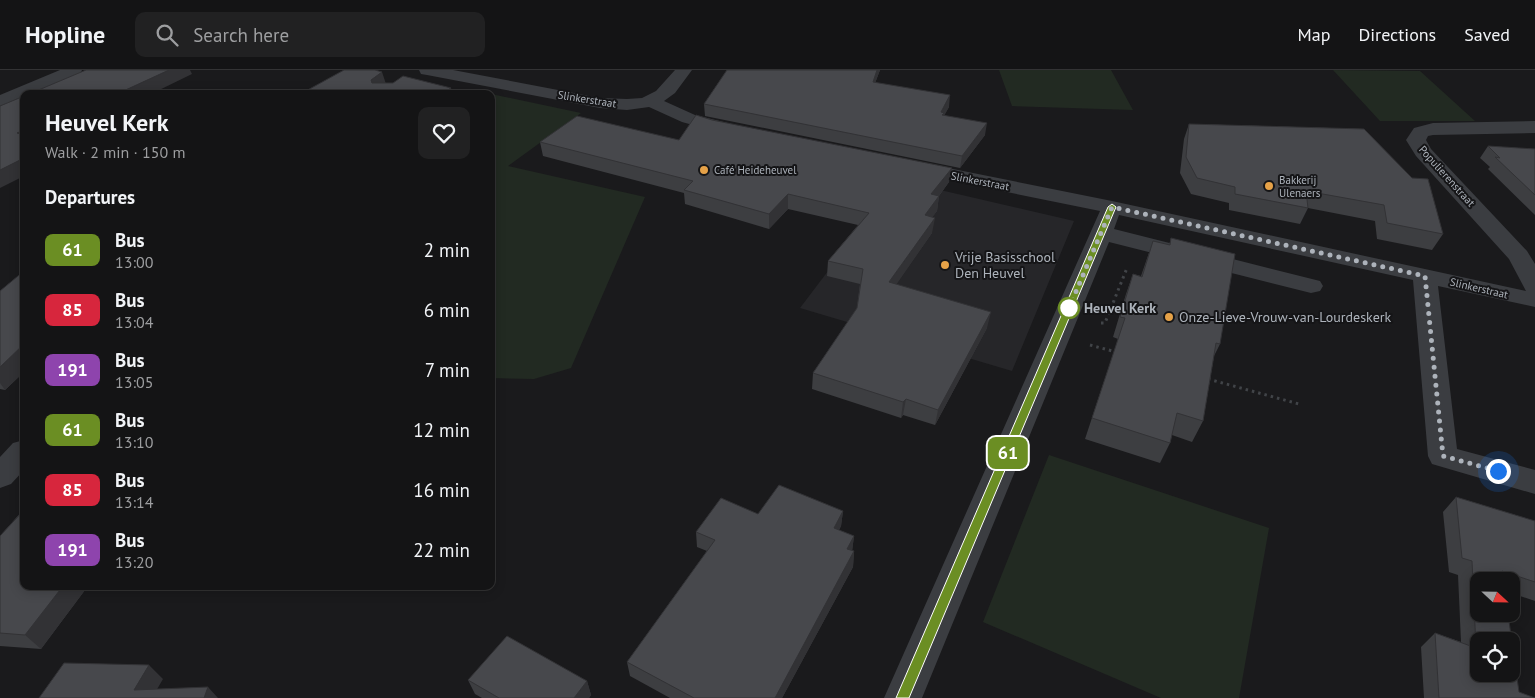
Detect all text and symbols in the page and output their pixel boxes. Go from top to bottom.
search box [135,12,485,57]
text: Hopline [25,19,105,50]
icon: search [153,21,181,49]
text: Search here [193,23,289,47]
text: Map [1298,23,1330,46]
text: Directions [1358,23,1436,46]
text: Saved [1464,23,1510,46]
street label: Slinkerstraat [557,87,618,111]
text: Heuvel Kerk [45,107,168,138]
button: heart [418,107,470,159]
text: Walk · 2 min · 150 m [45,142,185,162]
street label: Populierenstraat [1416,143,1478,210]
place label: Café Heideheuvel [714,163,797,177]
marker: Café Heideheuvel [698,164,710,176]
street label: Slinkerstraat [950,168,1011,194]
place label: Bakkerij Ulenaers [1279,173,1321,200]
marker: Bakkerij Ulenaers [1263,180,1275,192]
text: Departures [45,185,135,209]
text: Bus [115,228,144,252]
text: 61 [62,238,83,261]
text: 2 min [424,238,470,262]
place label: Vrije Basisschool Den Heuvel [954,248,1055,282]
text: 13:00 [115,252,153,272]
marker: Vrije Basisschool Den Heuvel [939,259,951,271]
street label: Slinkerstraat [1449,275,1510,302]
text: Bus [115,288,144,312]
marker: Heuvel Kerk [1058,297,1080,319]
text: 85 [62,298,83,321]
text: 6 min [424,298,470,322]
place label: Heuvel Kerk [1084,299,1156,317]
place label: Onze-Lieve-Vrouw-van-Lourdeskerk [1179,308,1392,326]
marker: Onze-Lieve-Vrouw-van-Lourdeskerk [1163,311,1175,323]
text: 13:04 [115,312,153,332]
text: Bus [115,348,144,372]
text: 191 [57,358,88,381]
text: 7 min [425,358,470,382]
text: 13:05 [115,372,153,392]
text: Bus [115,408,144,432]
text: 61 [62,418,83,441]
text: 12 min [413,418,470,442]
text: 13:10 [115,432,153,452]
line badge: 61 [986,437,1030,469]
text: 61 [998,441,1018,464]
your location [1486,459,1511,484]
text: Bus [115,468,144,492]
text: 85 [62,478,83,501]
text: 16 min [413,478,470,502]
text: 13:14 [115,492,153,512]
text: Bus [115,528,144,552]
text: 191 [57,538,88,561]
text: 22 min [413,538,470,562]
text: 13:20 [115,552,153,572]
north arrow [1470,572,1520,622]
map controls [1470,572,1520,682]
button: locate [1470,632,1520,682]

